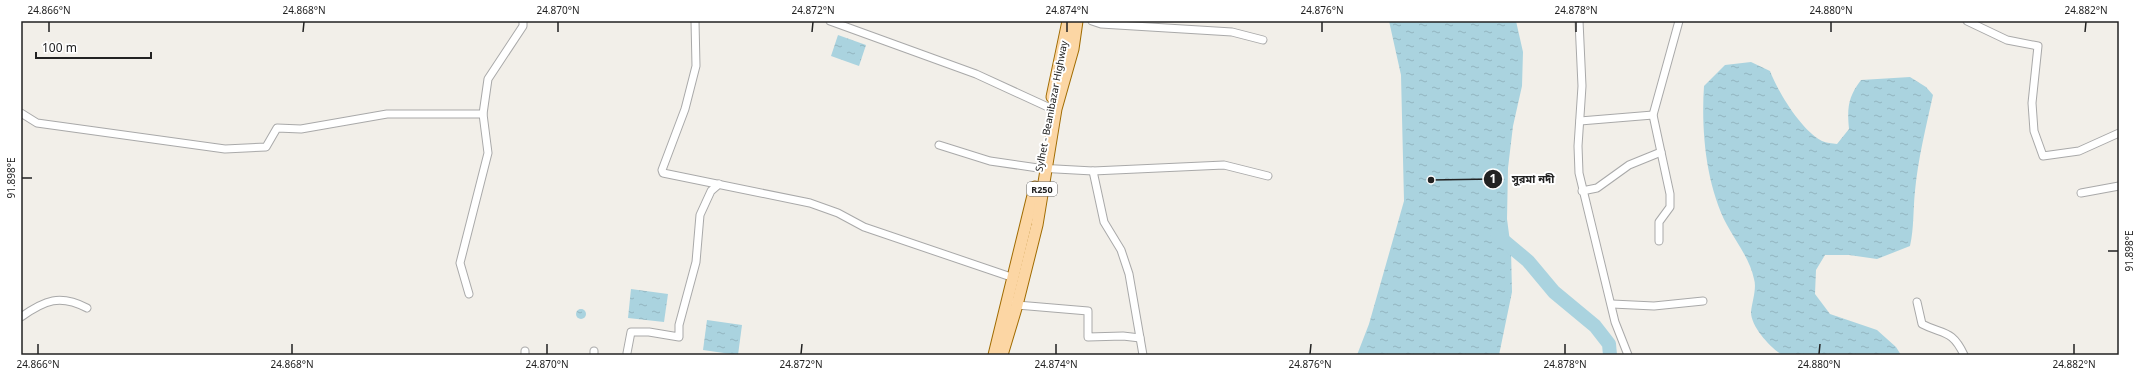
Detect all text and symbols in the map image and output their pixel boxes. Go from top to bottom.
text: 24.866°N [27,3,71,17]
text: 24.868°N [282,3,326,17]
text: 24.870°N [536,3,580,17]
text: 24.872°N [791,3,835,17]
text: 24.874°N [1045,3,1089,17]
text: 24.876°N [1300,3,1344,17]
text: 24.878°N [1554,3,1598,17]
text: 24.880°N [1809,3,1853,17]
text: 24.882°N [2064,3,2108,17]
scale bar [36,34,151,60]
street label: Sylhet - Beanibazar Highway [1031,38,1071,173]
text: 100 m [42,39,77,56]
text: 91.898°E [4,157,18,199]
callout: সুরমা নদী [1483,167,1562,190]
text: 1 [1490,170,1496,187]
text: সুরমা নদী [1511,171,1555,186]
road number: R250 [1027,182,1057,196]
text: 91.898°E [2122,230,2136,272]
text: 24.866°N [16,357,60,371]
text: 24.868°N [270,357,314,371]
text: 24.870°N [525,357,569,371]
text: 24.872°N [779,357,823,371]
text: 24.874°N [1034,357,1078,371]
text: 24.876°N [1288,357,1332,371]
text: 24.878°N [1543,357,1587,371]
text: 24.880°N [1797,357,1841,371]
text: 24.882°N [2052,357,2096,371]

